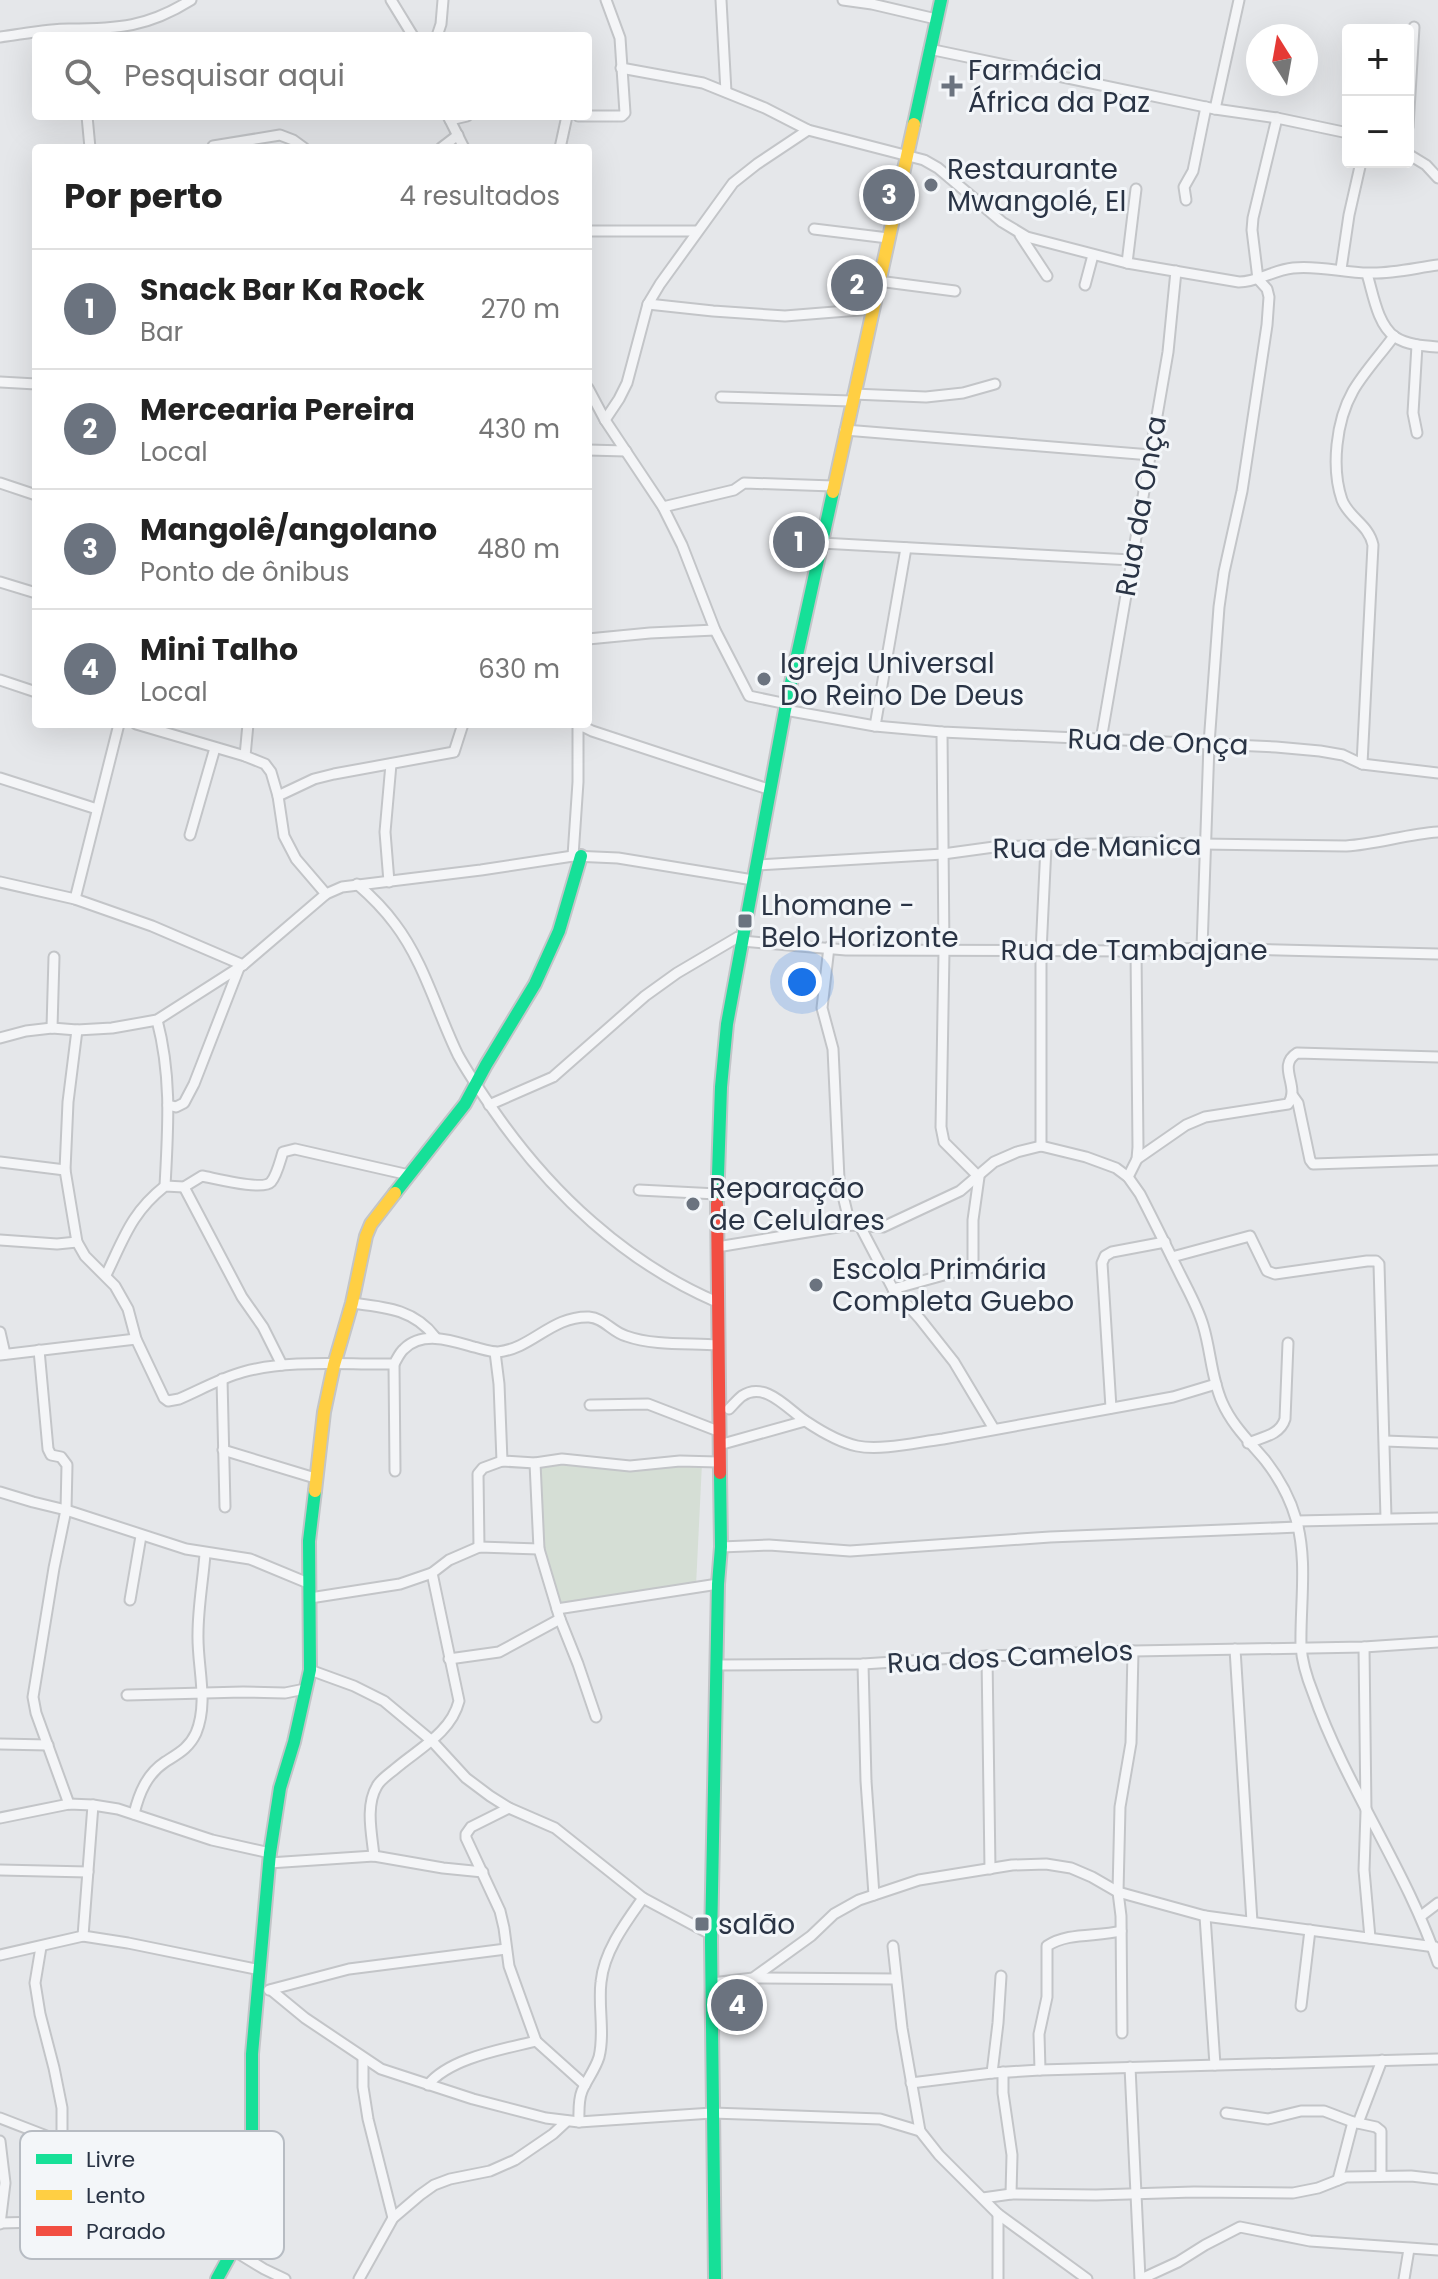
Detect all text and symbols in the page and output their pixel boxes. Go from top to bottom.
north arrow [1246,24,1318,96]
map controls [1342,24,1414,168]
button: + [1342,24,1414,96]
search box [32,32,592,120]
place label: Farmácia África da Paz [968,51,1150,122]
icon: search [60,54,104,98]
text: Pesquisar aqui [124,54,345,97]
marker: Farmácia África da Paz [943,77,961,95]
button: − [1342,96,1414,168]
place label: Restaurante Mwangolé, El [947,150,1126,221]
pin: 3 [863,165,915,225]
text: Por perto [64,172,223,220]
marker: Restaurante Mwangolé, El [922,176,940,194]
text: 4 resultados [399,178,560,214]
pin: 2 [831,255,883,315]
text: Snack Bar Ka Rock [140,268,424,311]
text: 1 [85,291,95,327]
text: 270 m [481,291,560,327]
text: Bar [140,314,183,350]
text: Mercearia Pereira [140,388,415,431]
text: 2 [83,411,97,447]
text: 430 m [478,411,560,447]
street label: Rua da Onça [1106,413,1176,599]
text: Local [140,434,208,470]
text: Mangolê/angolano [140,508,437,551]
pin: 1 [773,512,825,572]
text: 3 [82,531,98,567]
text: 480 m [477,531,560,567]
text: Ponto de ônibus [140,554,349,590]
text: Mini Talho [140,628,298,671]
place label: Igreja Universal Do Reino De Deus [780,644,1024,715]
text: 4 [81,651,99,687]
text: 630 m [478,651,560,687]
marker: Igreja Universal Do Reino De Deus [755,670,773,688]
text: Local [140,674,208,710]
street label: Rua de Onça [1067,719,1249,765]
street label: Rua de Manica [992,826,1202,868]
place label: Lhomane - Belo Horizonte [761,886,959,957]
marker: Lhomane - Belo Horizonte [736,912,754,930]
street label: Rua de Tambajane [1000,931,1268,970]
your location [782,962,822,1002]
place label: Reparação de Celulares [709,1169,885,1240]
marker: Reparação de Celulares [684,1195,702,1213]
place label: Escola Primária Completa Guebo [832,1250,1074,1321]
marker: Escola Primária Completa Guebo [807,1276,825,1294]
street label: Rua dos Camelos [886,1631,1134,1683]
place label: salão [718,1905,795,1944]
marker: salão [693,1915,711,1933]
pin: 4 [711,1975,763,2035]
legend [20,2131,284,2259]
text: Livre [86,2144,135,2175]
text: Lento [86,2180,145,2211]
text: Parado [86,2216,166,2247]

